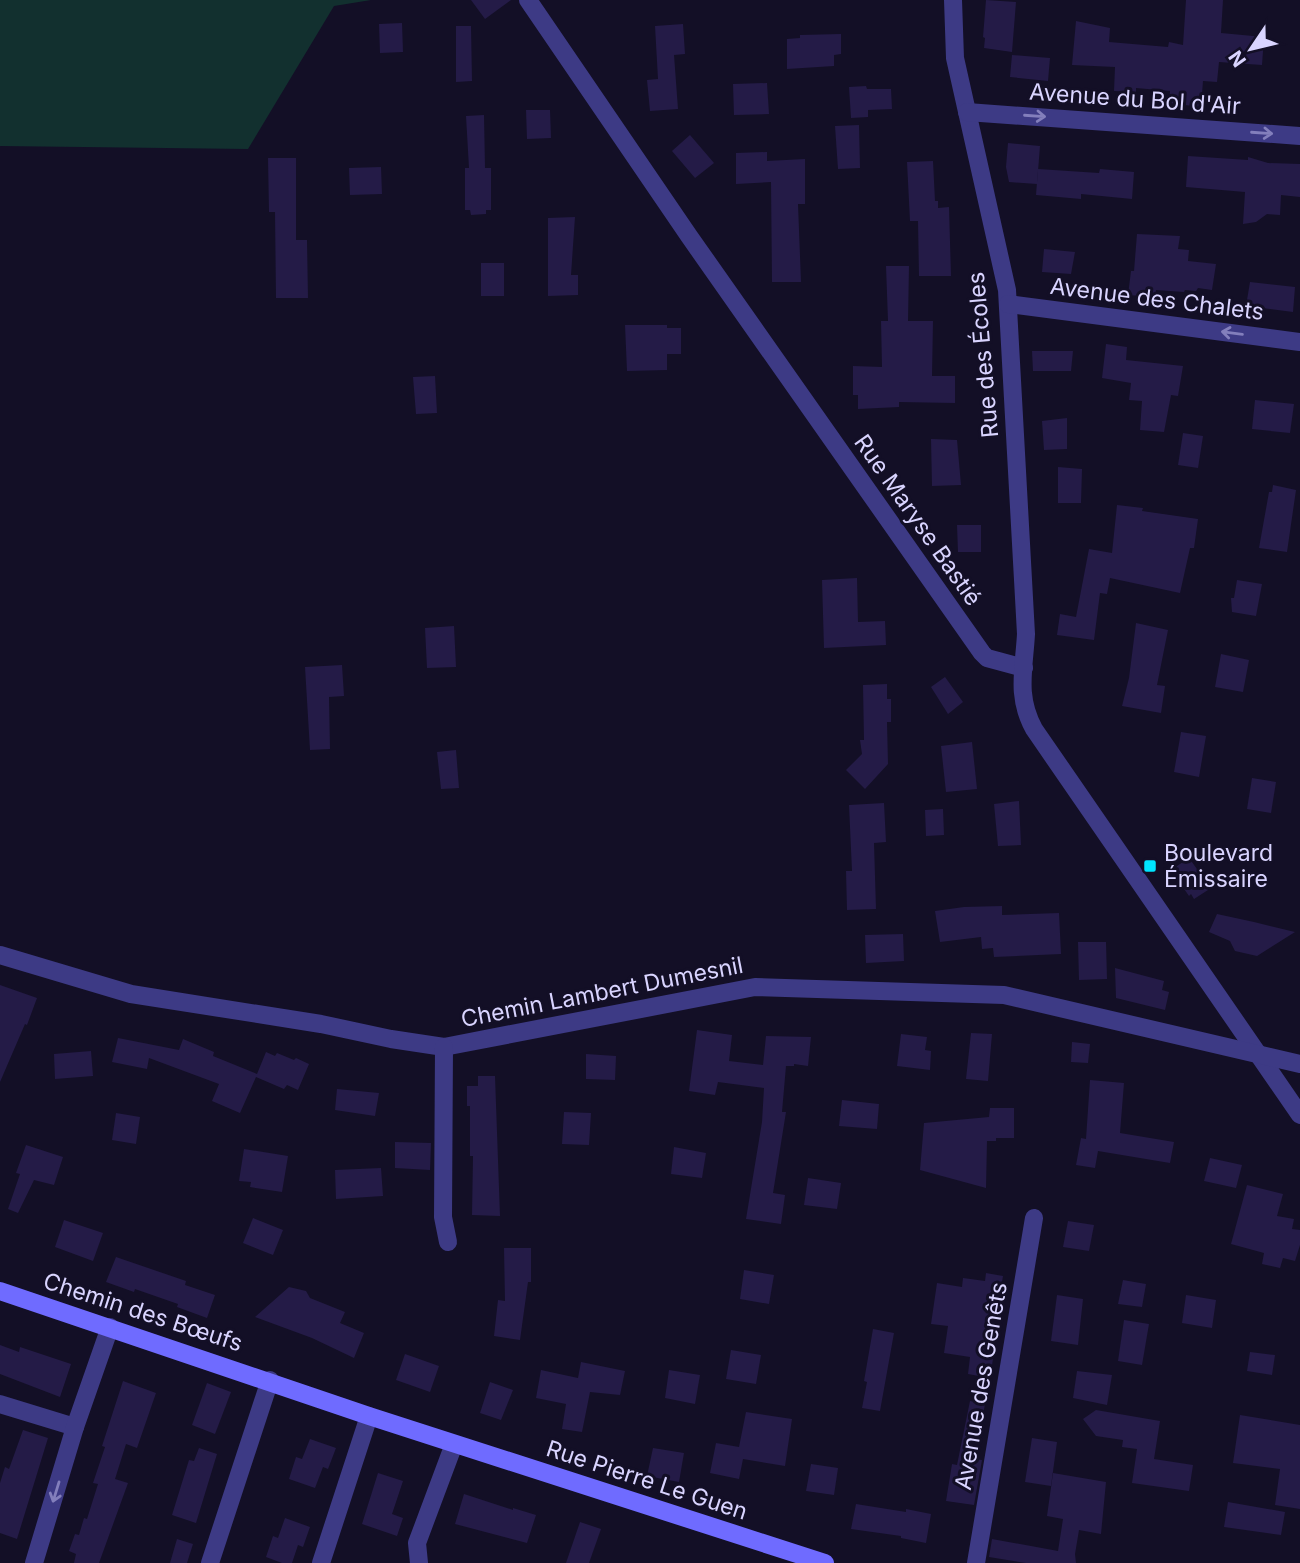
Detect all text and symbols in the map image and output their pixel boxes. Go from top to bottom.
north arrow [1216,14,1286,84]
text: N [1224,46,1251,71]
street label: Avenue du Bol d'Air [1028,78,1242,120]
one-way arrow [1024,110,1046,123]
one-way arrow [1250,127,1273,140]
street label: Rue des Écoles [962,271,1004,439]
street label: Avenue des Chalets [1049,272,1265,326]
one-way arrow [1221,327,1244,340]
street label: Rue Maryse Bastié [848,429,988,611]
place label: Boulevard Émissaire [1164,839,1273,893]
marker: Boulevard Émissaire [1142,858,1158,874]
street label: Chemin Lambert Dumesnil [459,951,745,1033]
street label: Chemin des Bœufs [40,1267,246,1357]
street label: Avenue des Genêts [949,1280,1013,1492]
street label: Rue Pierre Le Guen [543,1434,751,1526]
one-way arrow [48,1481,61,1503]

